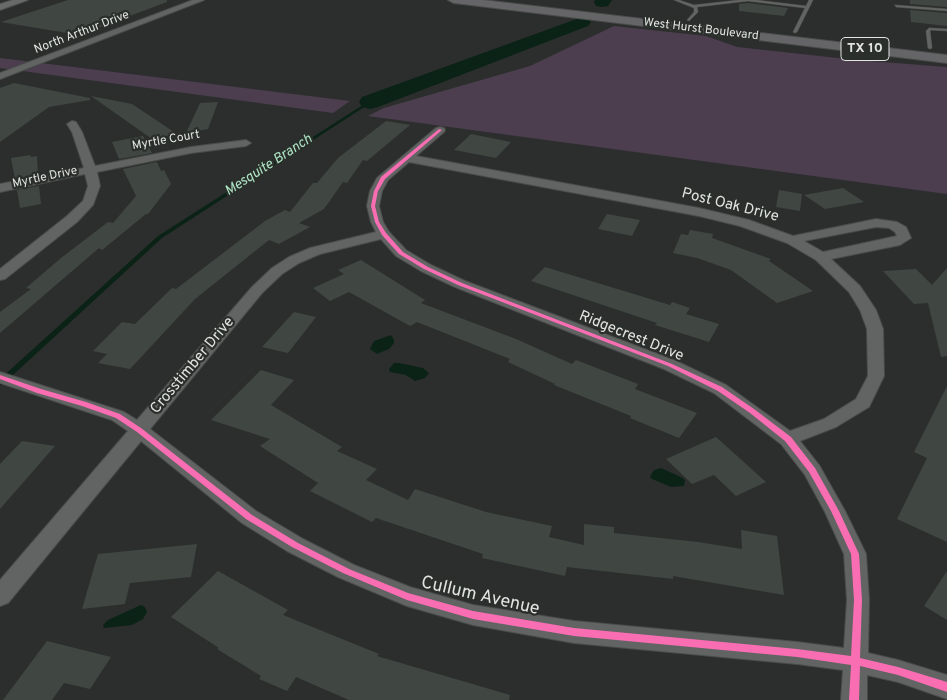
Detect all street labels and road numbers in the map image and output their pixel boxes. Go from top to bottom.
street label: North Arthur Drive [32,8,132,58]
street label: West Hurst Boulevard [643,16,759,44]
road number: TX 10 [841,38,889,61]
street label: Myrtle Court [131,128,201,154]
street label: Myrtle Drive [11,164,79,192]
street label: Post Oak Drive [680,185,780,227]
street label: Ridgecrest Drive [576,308,686,366]
street label: Crosstimber Drive [147,314,239,418]
street label: Cullum Avenue [419,573,541,621]

